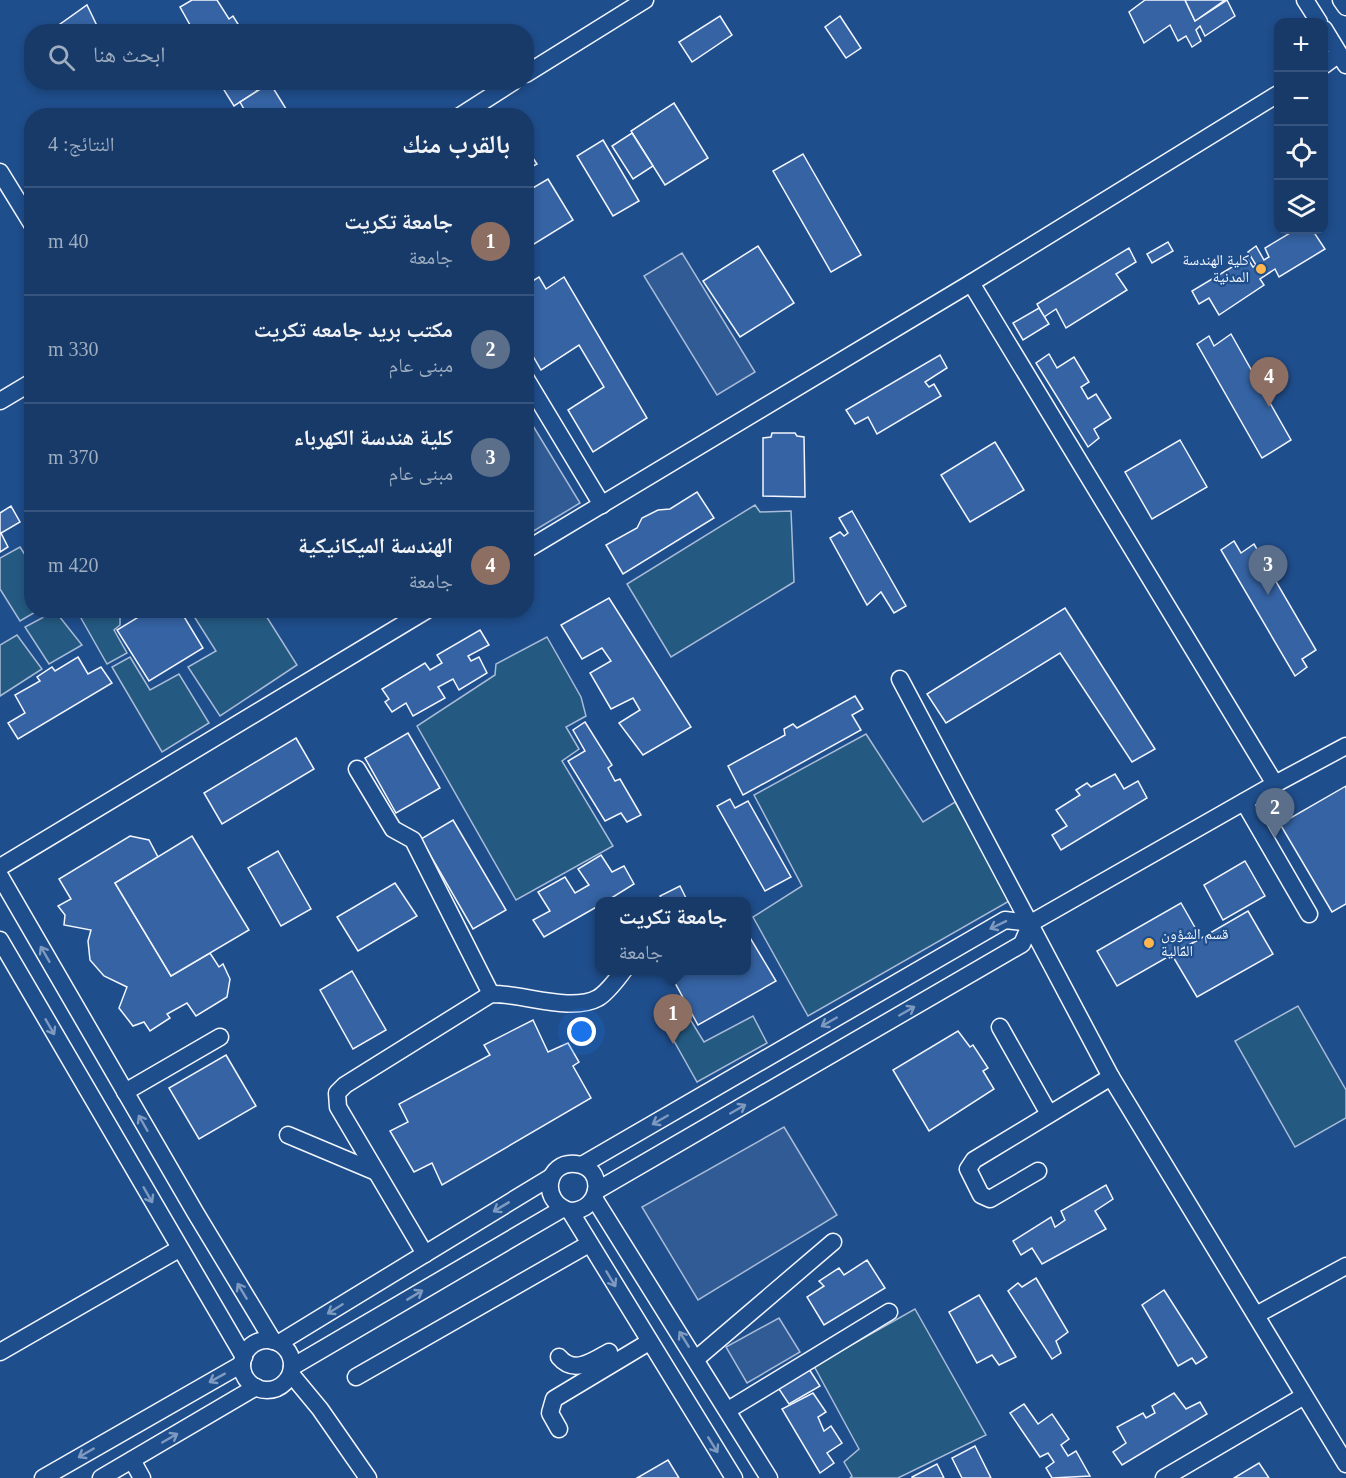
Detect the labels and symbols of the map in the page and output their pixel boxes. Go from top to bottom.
place label: كلية الهندسة المدنية [1183,252,1249,285]
marker: كلية الهندسة المدنية [1254,262,1268,276]
pin: 4 [1250,358,1288,407]
pin: 3 [1248,546,1288,595]
pin: 2 [1256,788,1294,838]
one-way arrow [989,920,1007,932]
place label: قسم الشؤون المالية [1161,926,1228,959]
marker: قسم الشؤون المالية [1142,936,1156,950]
one-way arrow [39,946,51,963]
pin: 1 [654,994,692,1044]
one-way arrow [898,1005,915,1017]
one-way arrow [821,1016,838,1028]
your location [567,1017,596,1046]
one-way arrow [45,1018,57,1035]
one-way arrow [729,1103,746,1115]
one-way arrow [652,1114,669,1126]
one-way arrow [137,1115,149,1132]
one-way arrow [143,1186,154,1204]
one-way arrow [493,1202,510,1214]
one-way arrow [605,1270,617,1287]
one-way arrow [236,1283,248,1300]
one-way arrow [407,1289,424,1301]
one-way arrow [326,1302,343,1315]
one-way arrow [677,1331,689,1348]
one-way arrow [209,1372,226,1384]
one-way arrow [161,1431,178,1443]
one-way arrow [708,1436,720,1453]
one-way arrow [78,1447,95,1459]

